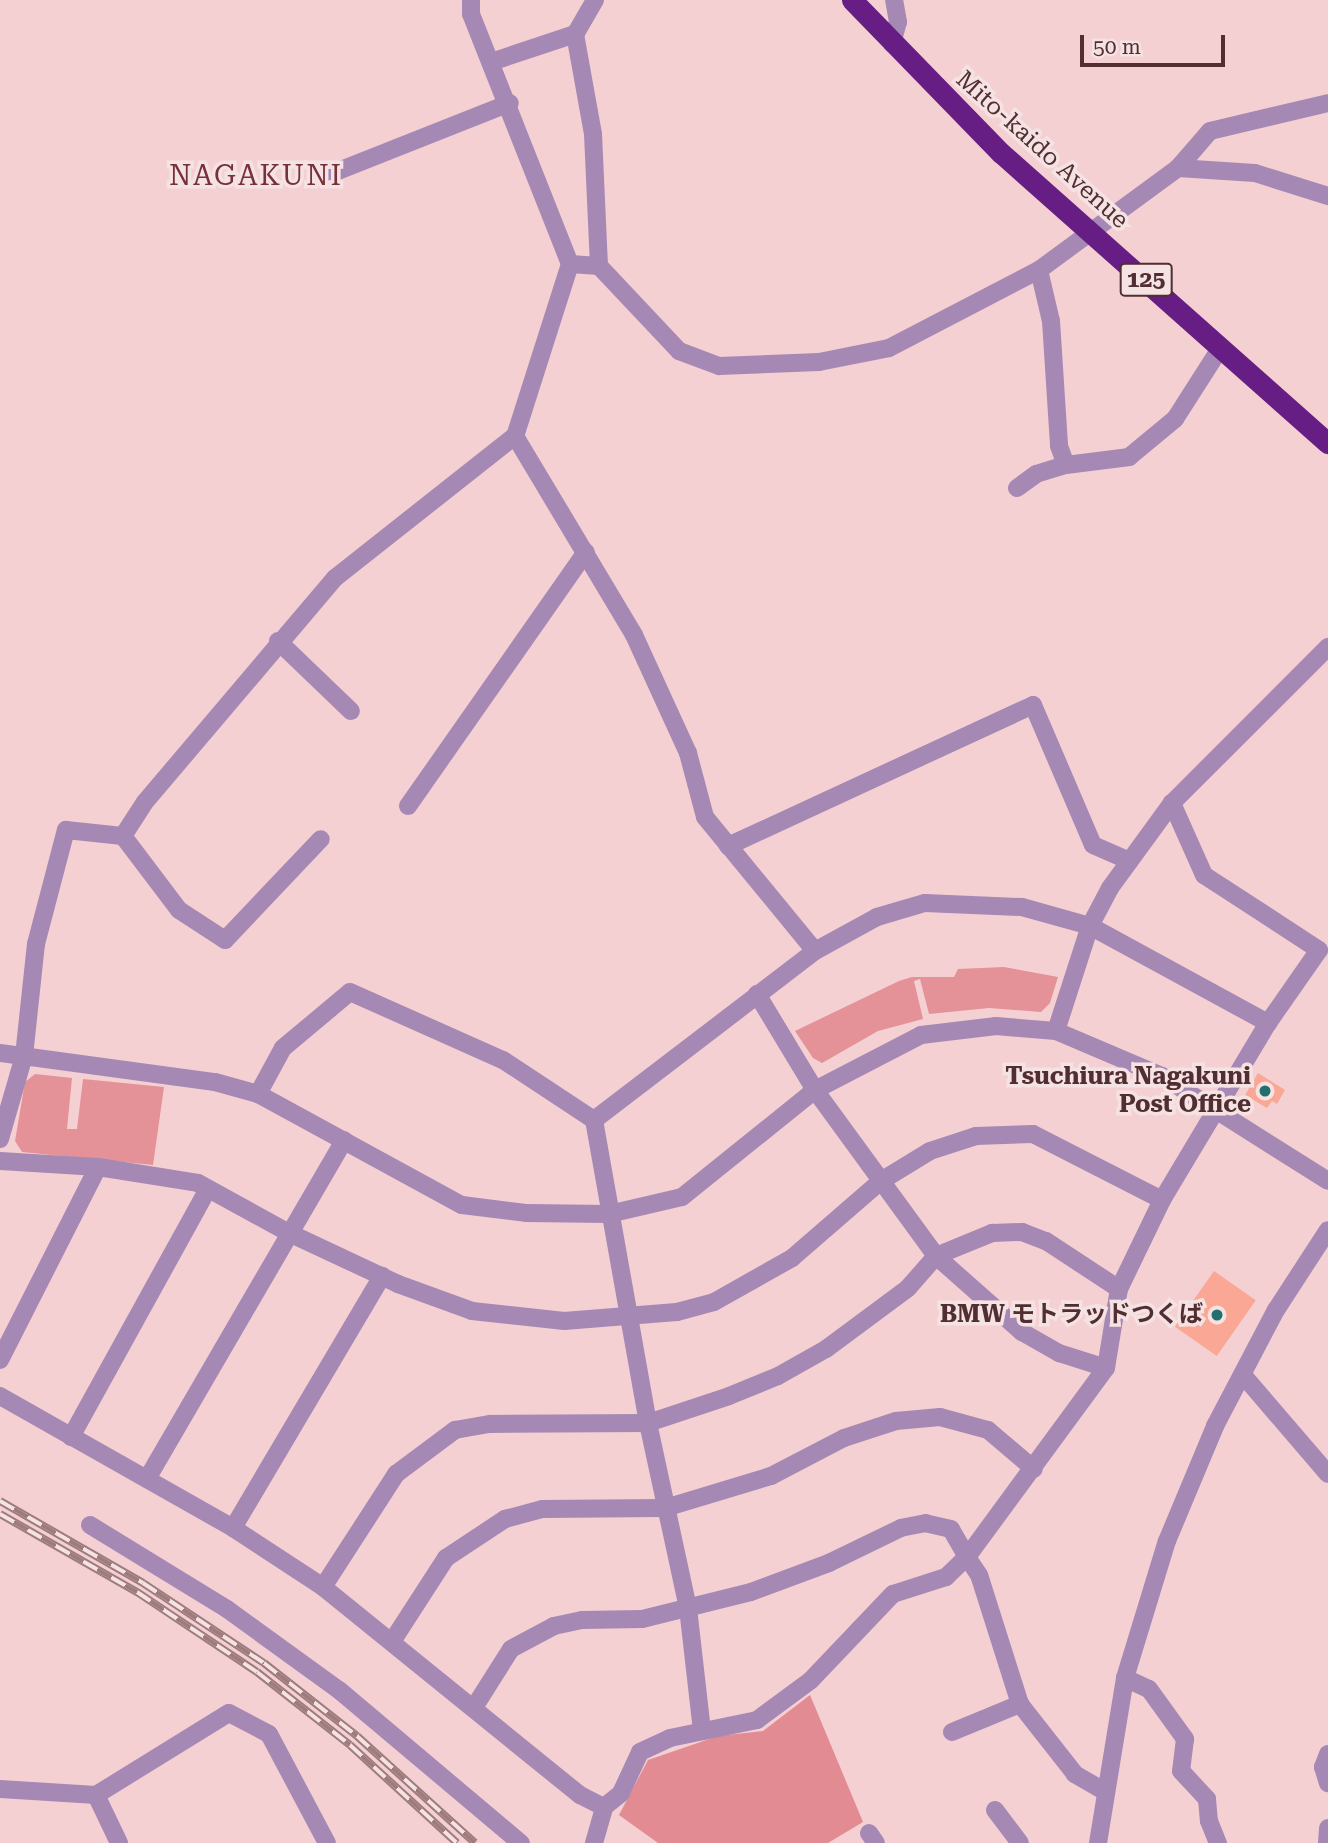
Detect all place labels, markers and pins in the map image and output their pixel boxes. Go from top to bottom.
place label: Tsuchiura Nagakuni Post Office [1005,1063,1251,1119]
marker: Tsuchiura Nagakuni Post Office [1257,1083,1273,1099]
place label: BMW モトラッドつくば [940,1301,1203,1329]
marker: BMW モトラッドつくば [1209,1307,1225,1323]

